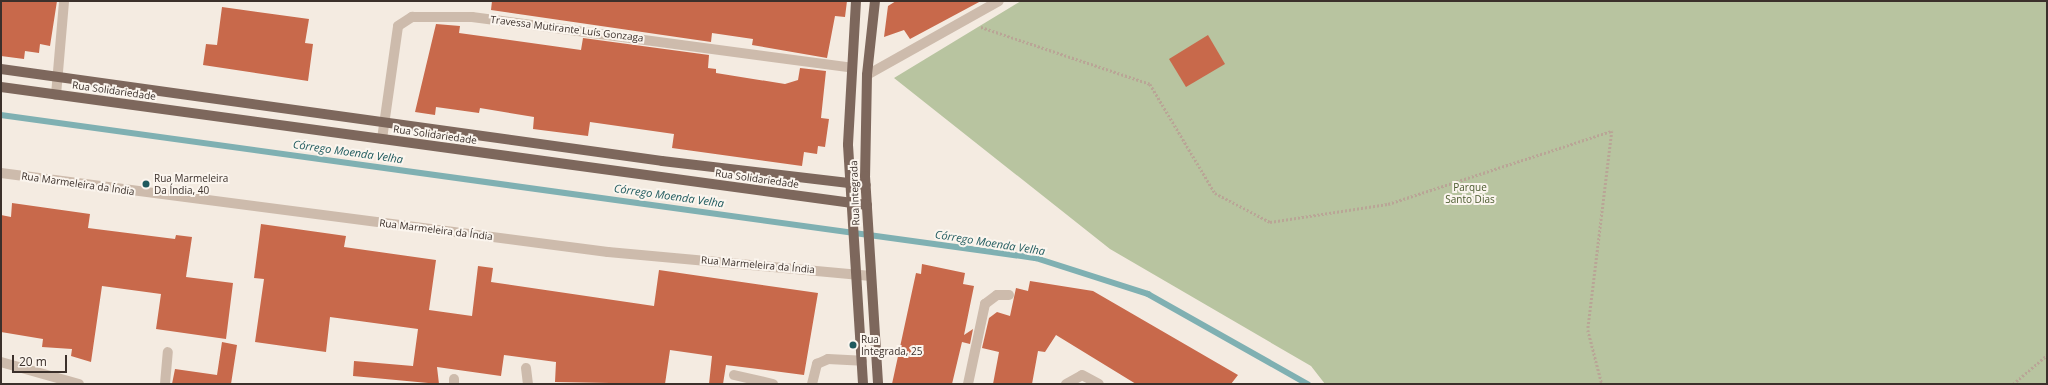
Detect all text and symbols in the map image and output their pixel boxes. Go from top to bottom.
street label: Travessa Mutirante Luís Gonzaga [490,14,644,44]
street label: Rua Solidariedade [71,79,157,103]
street label: Rua Solidariedade [392,123,478,147]
water label: Córrego Moenda Velha [292,138,404,166]
street label: Rua Integrada [848,160,862,226]
street label: Rua Solidariedade [714,167,800,191]
street label: Rua Marmeleira da Índia [21,170,135,198]
place label: Rua Marmeleira Da Índia, 40 [154,172,228,196]
marker: Rua Marmeleira Da Índia, 40 [141,179,151,189]
park label: Parque Santo Dias [1445,181,1495,204]
water label: Córrego Moenda Velha [613,182,725,210]
street label: Rua Marmeleira da Índia [379,217,493,243]
water label: Córrego Moenda Velha [934,228,1046,258]
street label: Rua Marmeleira da Índia [701,254,815,276]
place label: Rua Integrada, 25 [861,333,922,356]
marker: Rua Integrada, 25 [848,340,858,350]
scale bar [14,347,69,373]
text: 20 m [19,353,47,370]

